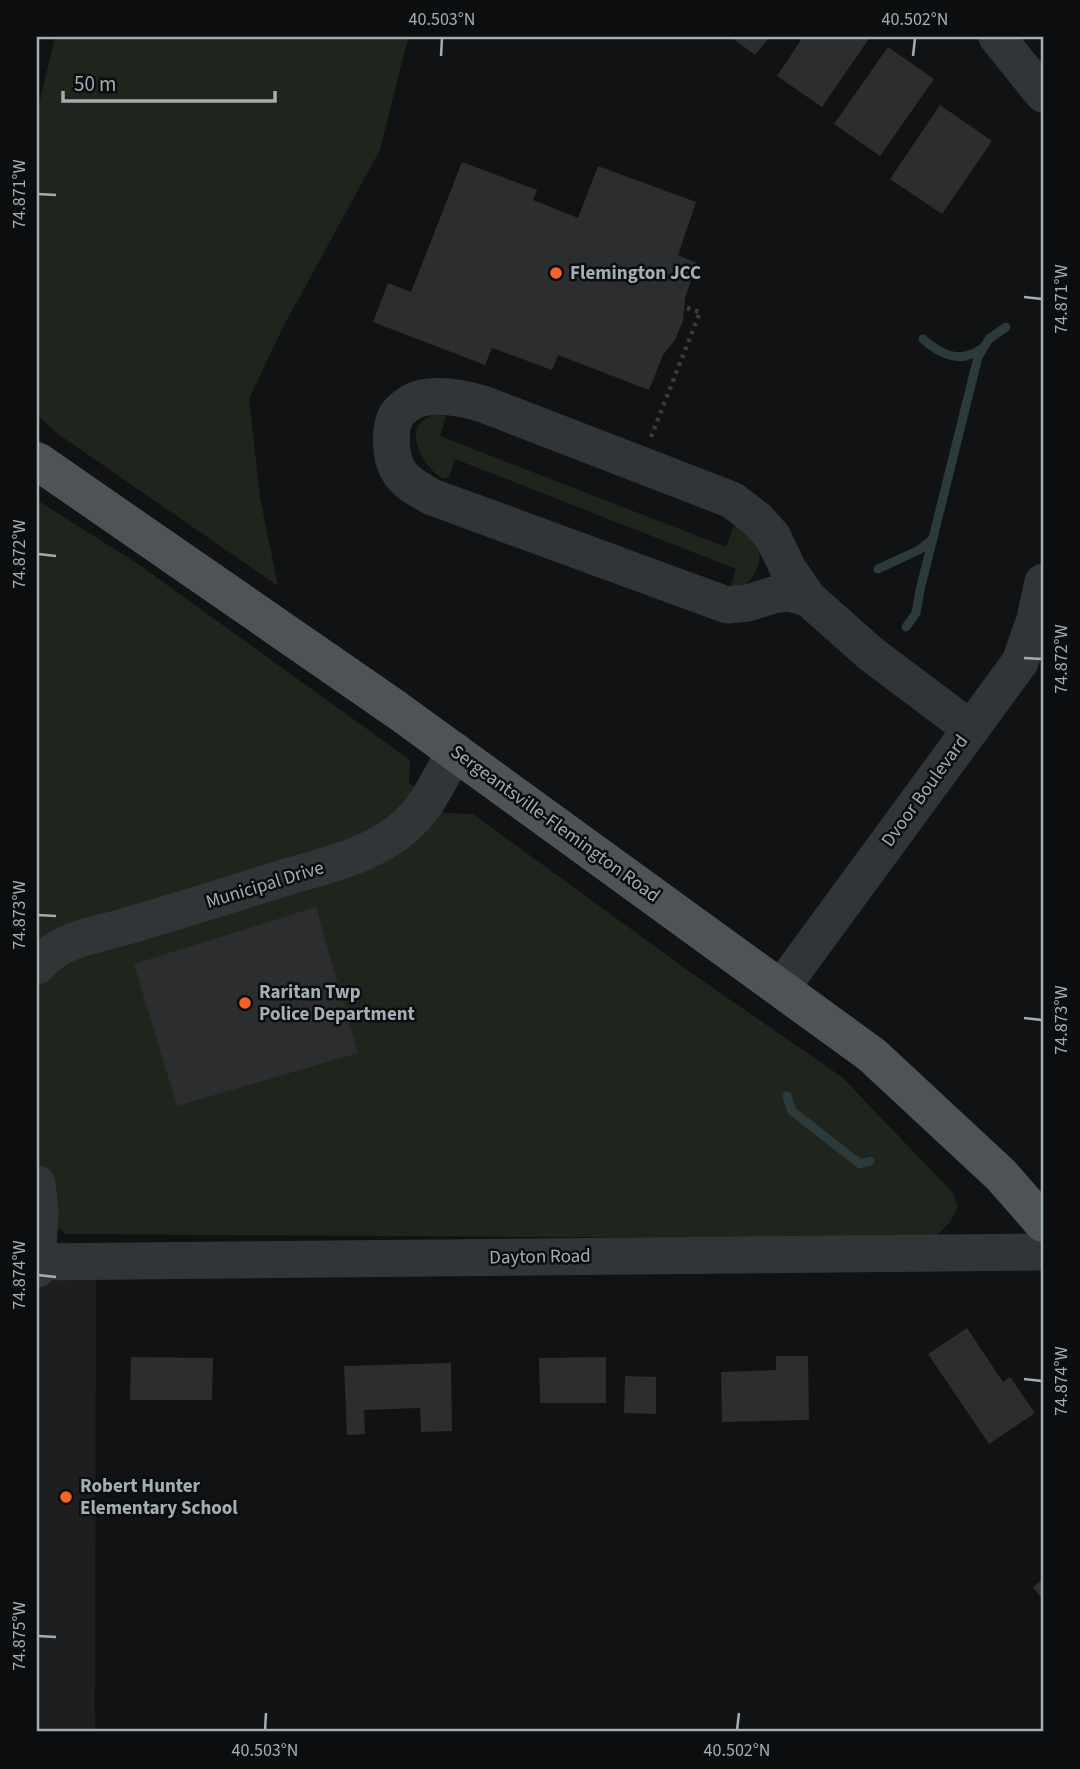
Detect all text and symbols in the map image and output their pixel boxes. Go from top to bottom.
text: 40.503°N [409,7,475,32]
text: 40.502°N [882,7,948,32]
scale bar [63,60,275,104]
text: 50 m [74,69,116,99]
text: 74.871°W [7,159,32,229]
place label: Flemington JCC [570,260,701,287]
text: 74.871°W [1049,264,1074,334]
marker: Flemington JCC [548,265,564,281]
text: 74.872°W [7,519,32,589]
text: 74.872°W [1049,624,1074,694]
street label: Dvoor Boulevard [875,729,975,853]
street label: Sergeantsville-Flemington Road [445,739,665,909]
street label: Municipal Drive [203,854,327,916]
text: 74.873°W [7,880,32,950]
place label: Raritan Twp Police Department [259,979,415,1028]
text: 74.873°W [1049,985,1074,1055]
marker: Raritan Twp Police Department [237,995,253,1011]
text: 74.874°W [7,1240,32,1310]
street label: Dayton Road [489,1243,591,1271]
text: 74.874°W [1049,1346,1074,1416]
place label: Robert Hunter Elementary School [80,1473,238,1522]
marker: Robert Hunter Elementary School [58,1489,74,1505]
text: 74.875°W [7,1601,32,1671]
text: 40.503°N [232,1738,298,1763]
text: 40.502°N [704,1738,770,1763]

